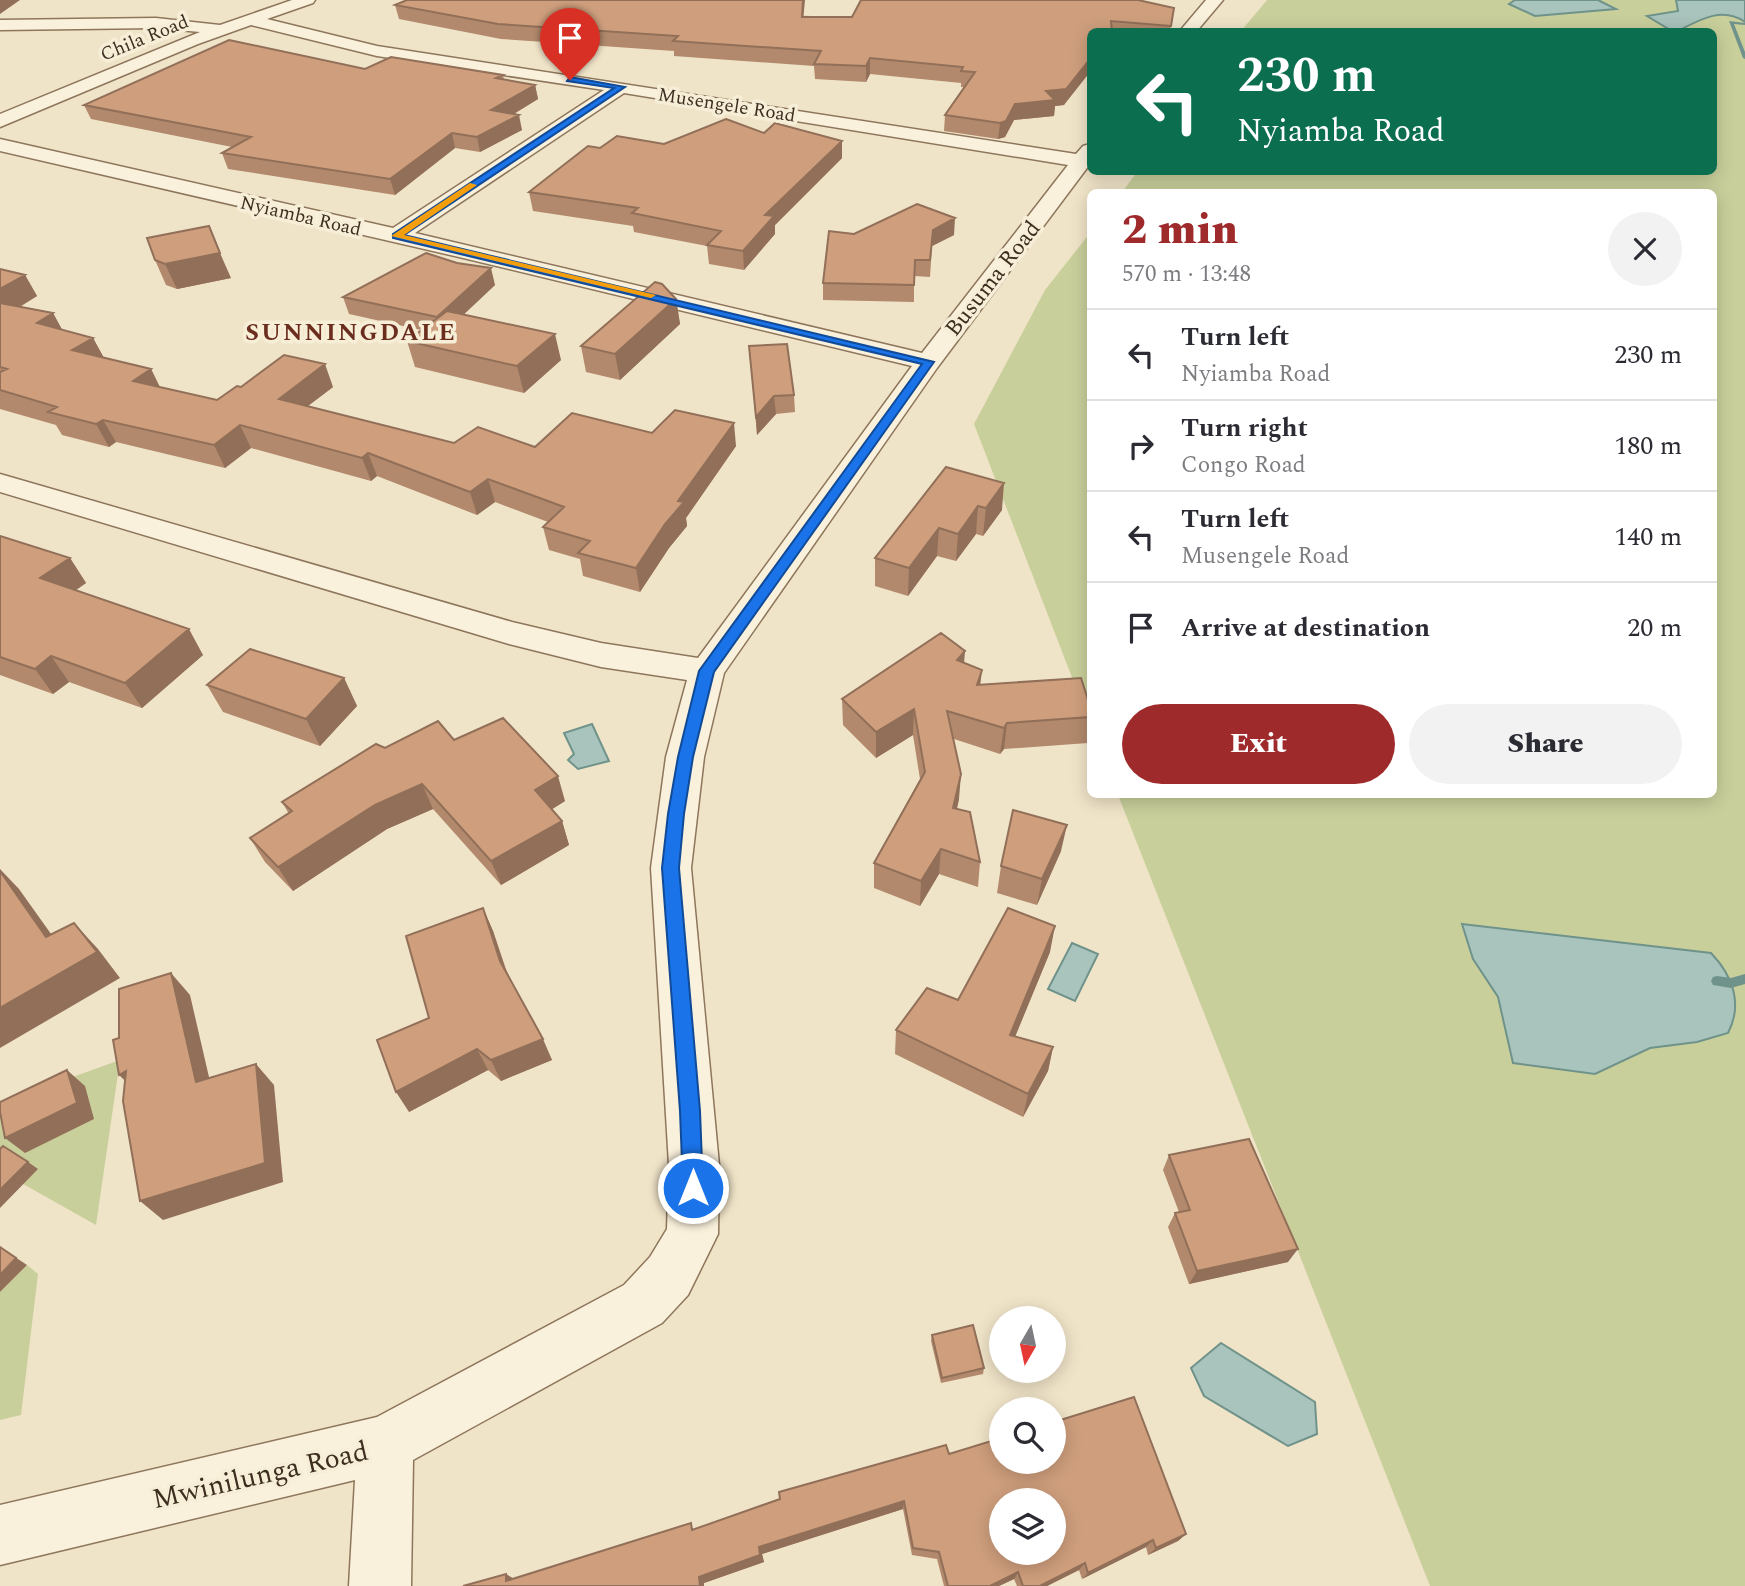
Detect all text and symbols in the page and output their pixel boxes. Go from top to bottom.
street label: Chila Road [96,7,193,69]
pin [540,8,600,80]
icon: arrive [551,19,589,57]
text: 230 m [1237,39,1376,114]
icon: left [1122,56,1213,147]
street label: Musengele Road [656,80,798,131]
text: Nyiamba Road [1237,107,1445,156]
street label: Nyiamba Road [237,188,364,244]
text: 2 min [1122,199,1238,262]
button: close [1608,212,1682,286]
street label: Busuma Road [936,213,1050,345]
text: 570 m · 13:48 [1122,257,1251,292]
district label: SUNNINGDALE [245,315,457,351]
text: Turn left [1181,317,1289,357]
text: 230 m [1614,335,1682,375]
icon: left [1122,336,1160,374]
text: Nyiamba Road [1181,357,1330,392]
text: Turn right [1181,408,1308,448]
text: 180 m [1614,426,1682,466]
icon: right [1122,427,1160,465]
text: Congo Road [1181,448,1306,483]
text: Turn left [1181,499,1289,539]
text: 140 m [1614,517,1682,557]
icon: left [1122,518,1160,556]
text: Musengele Road [1181,539,1349,574]
text: Arrive at destination [1181,608,1430,648]
text: 20 m [1627,608,1682,648]
icon: arrive [1122,609,1160,647]
button: Exit [1122,704,1395,784]
button: Share [1409,704,1682,784]
position arrow [656,1151,730,1225]
north arrow [989,1306,1066,1382]
map controls [989,1306,1066,1565]
button: search [989,1397,1066,1474]
street label: Mwinilunga Road [148,1430,373,1521]
button: layers [989,1488,1066,1565]

